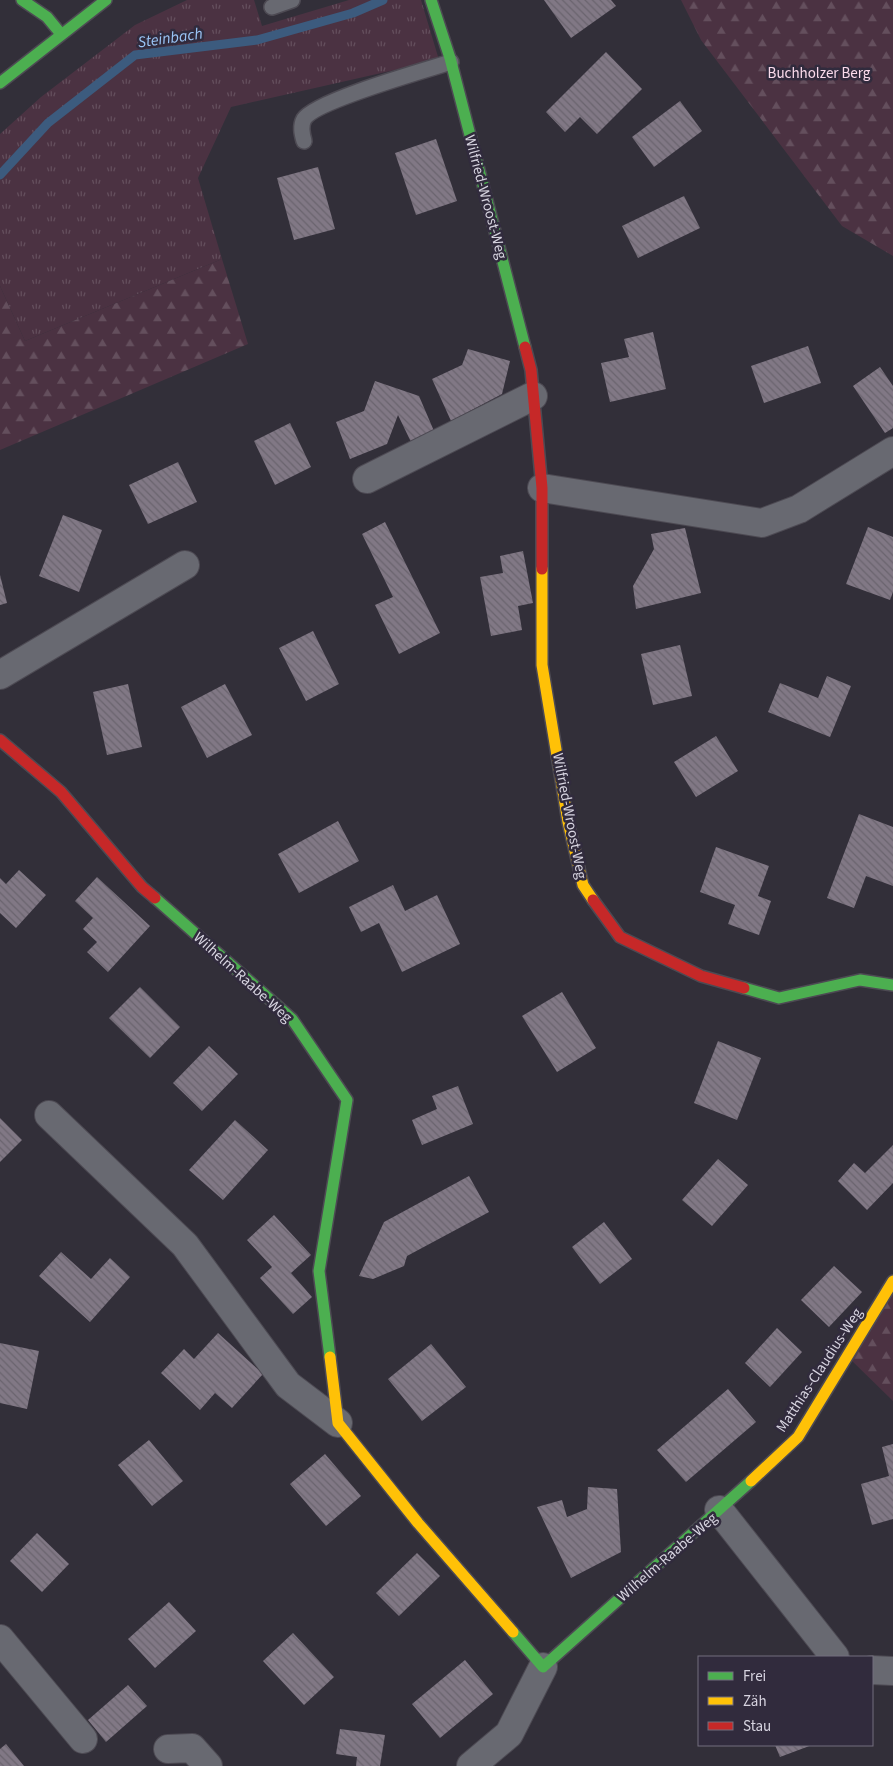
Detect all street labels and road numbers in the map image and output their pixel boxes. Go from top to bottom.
street label: Wilfried-Wroost-Weg [459,133,512,262]
street label: Wilfried-Wroost-Weg [547,751,592,881]
street label: Wilhelm-Raabe-Weg [189,927,297,1028]
street label: Matthias-Claudius-Weg [771,1304,868,1437]
street label: Wilhelm-Raabe-Weg [613,1508,722,1607]

